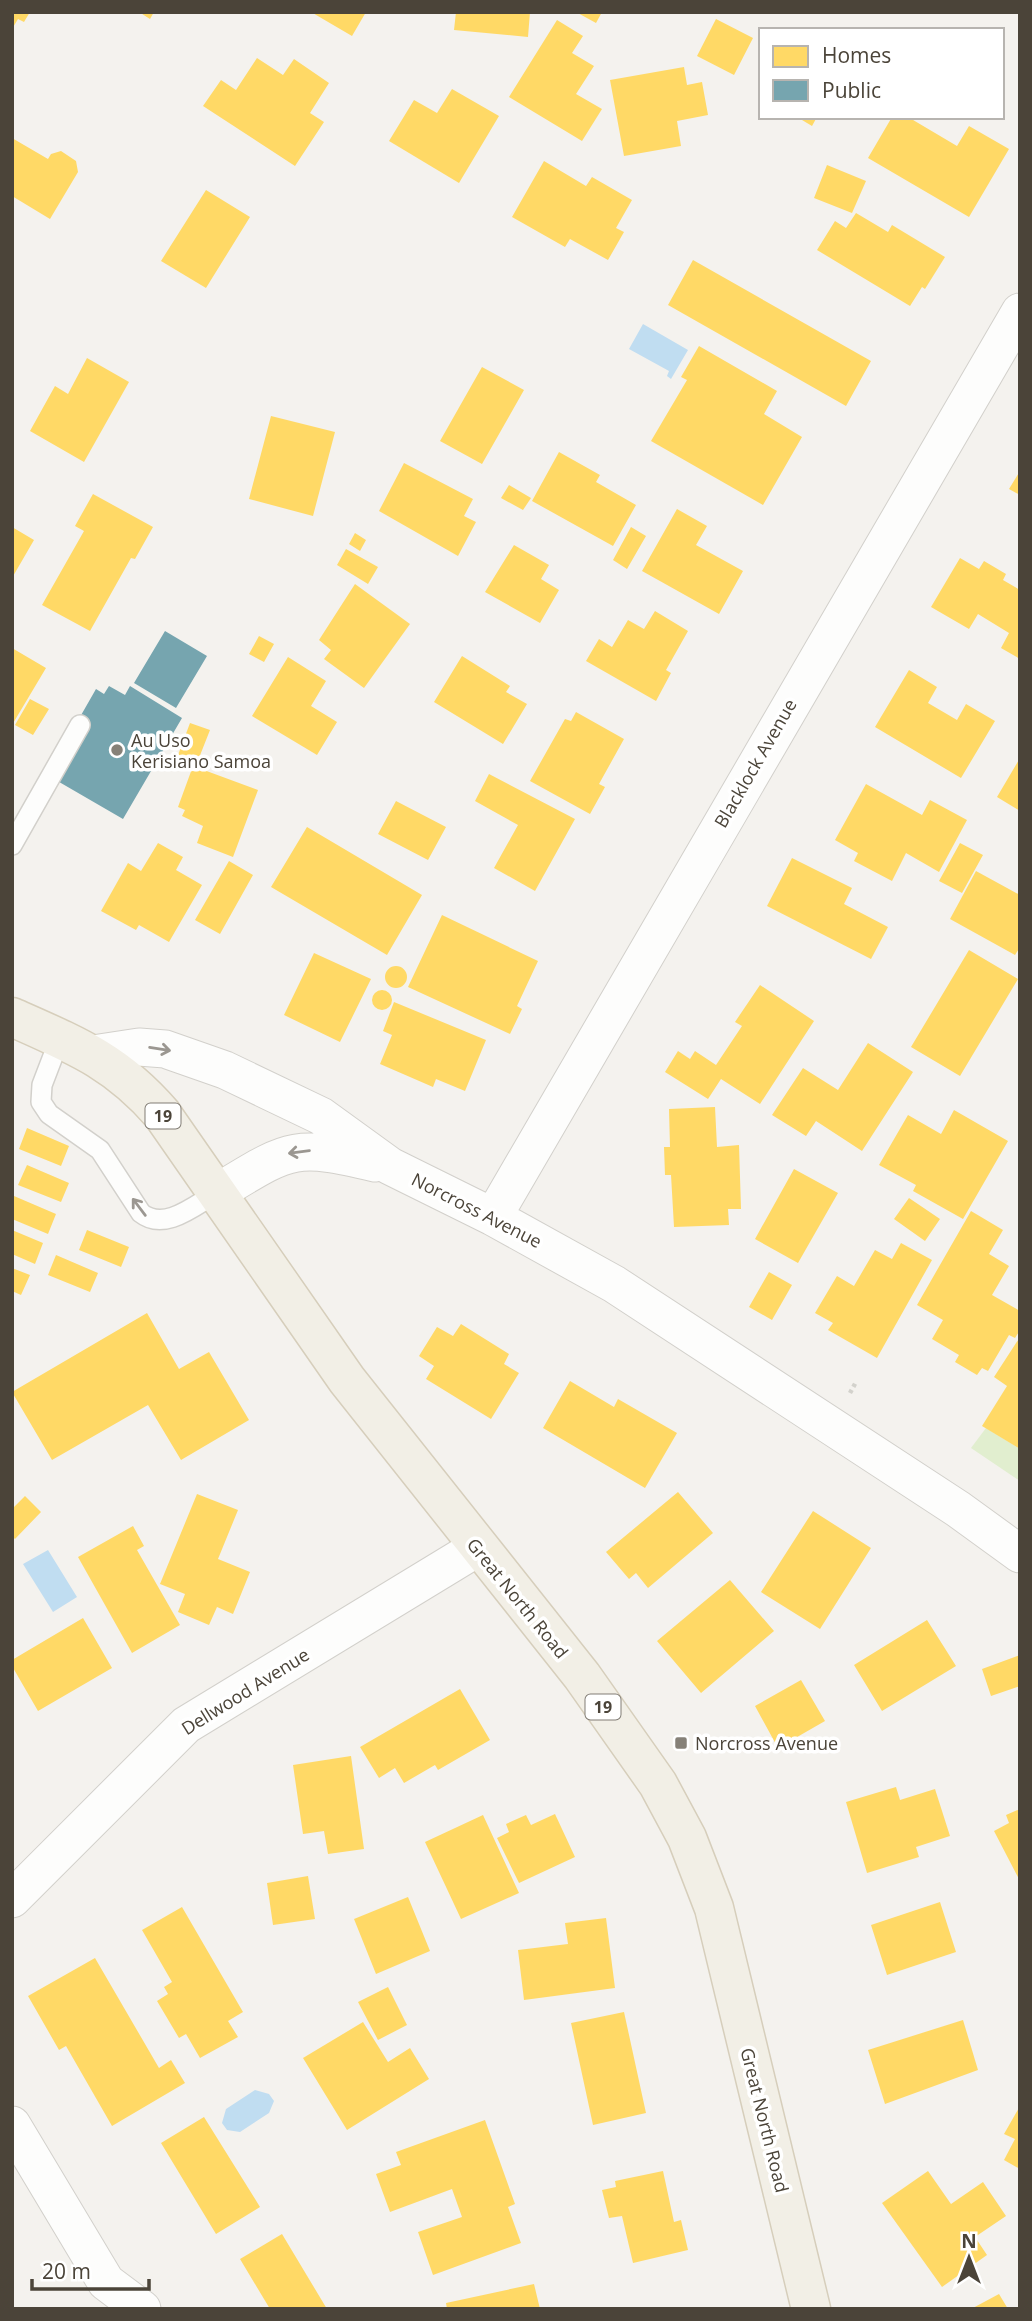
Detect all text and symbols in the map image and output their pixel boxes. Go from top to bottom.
legend [759,28,1004,119]
text: Homes [822,41,891,69]
text: Public [822,76,881,104]
street label: Blacklock Avenue [708,694,802,832]
place label: Au Uso Kerisiano Samoa [131,728,271,773]
marker: Au Uso Kerisiano Samoa [109,742,125,758]
one-way arrow [148,1043,171,1056]
road number: 19 [146,1104,180,1128]
one-way arrow [288,1146,311,1159]
street label: Norcross Avenue [408,1167,546,1253]
one-way arrow [132,1197,147,1216]
street label: Great North Road [462,1533,574,1663]
street label: Dellwood Avenue [177,1642,313,1740]
road number: 19 [586,1694,620,1720]
place label: Norcross Avenue [695,1731,838,1755]
marker: Norcross Avenue [673,1735,689,1751]
street label: Great North Road [735,2045,795,2195]
north arrow [934,2223,1004,2293]
text: N [961,2228,977,2254]
scale bar [32,2248,149,2292]
text: 20 m [42,2257,91,2285]

